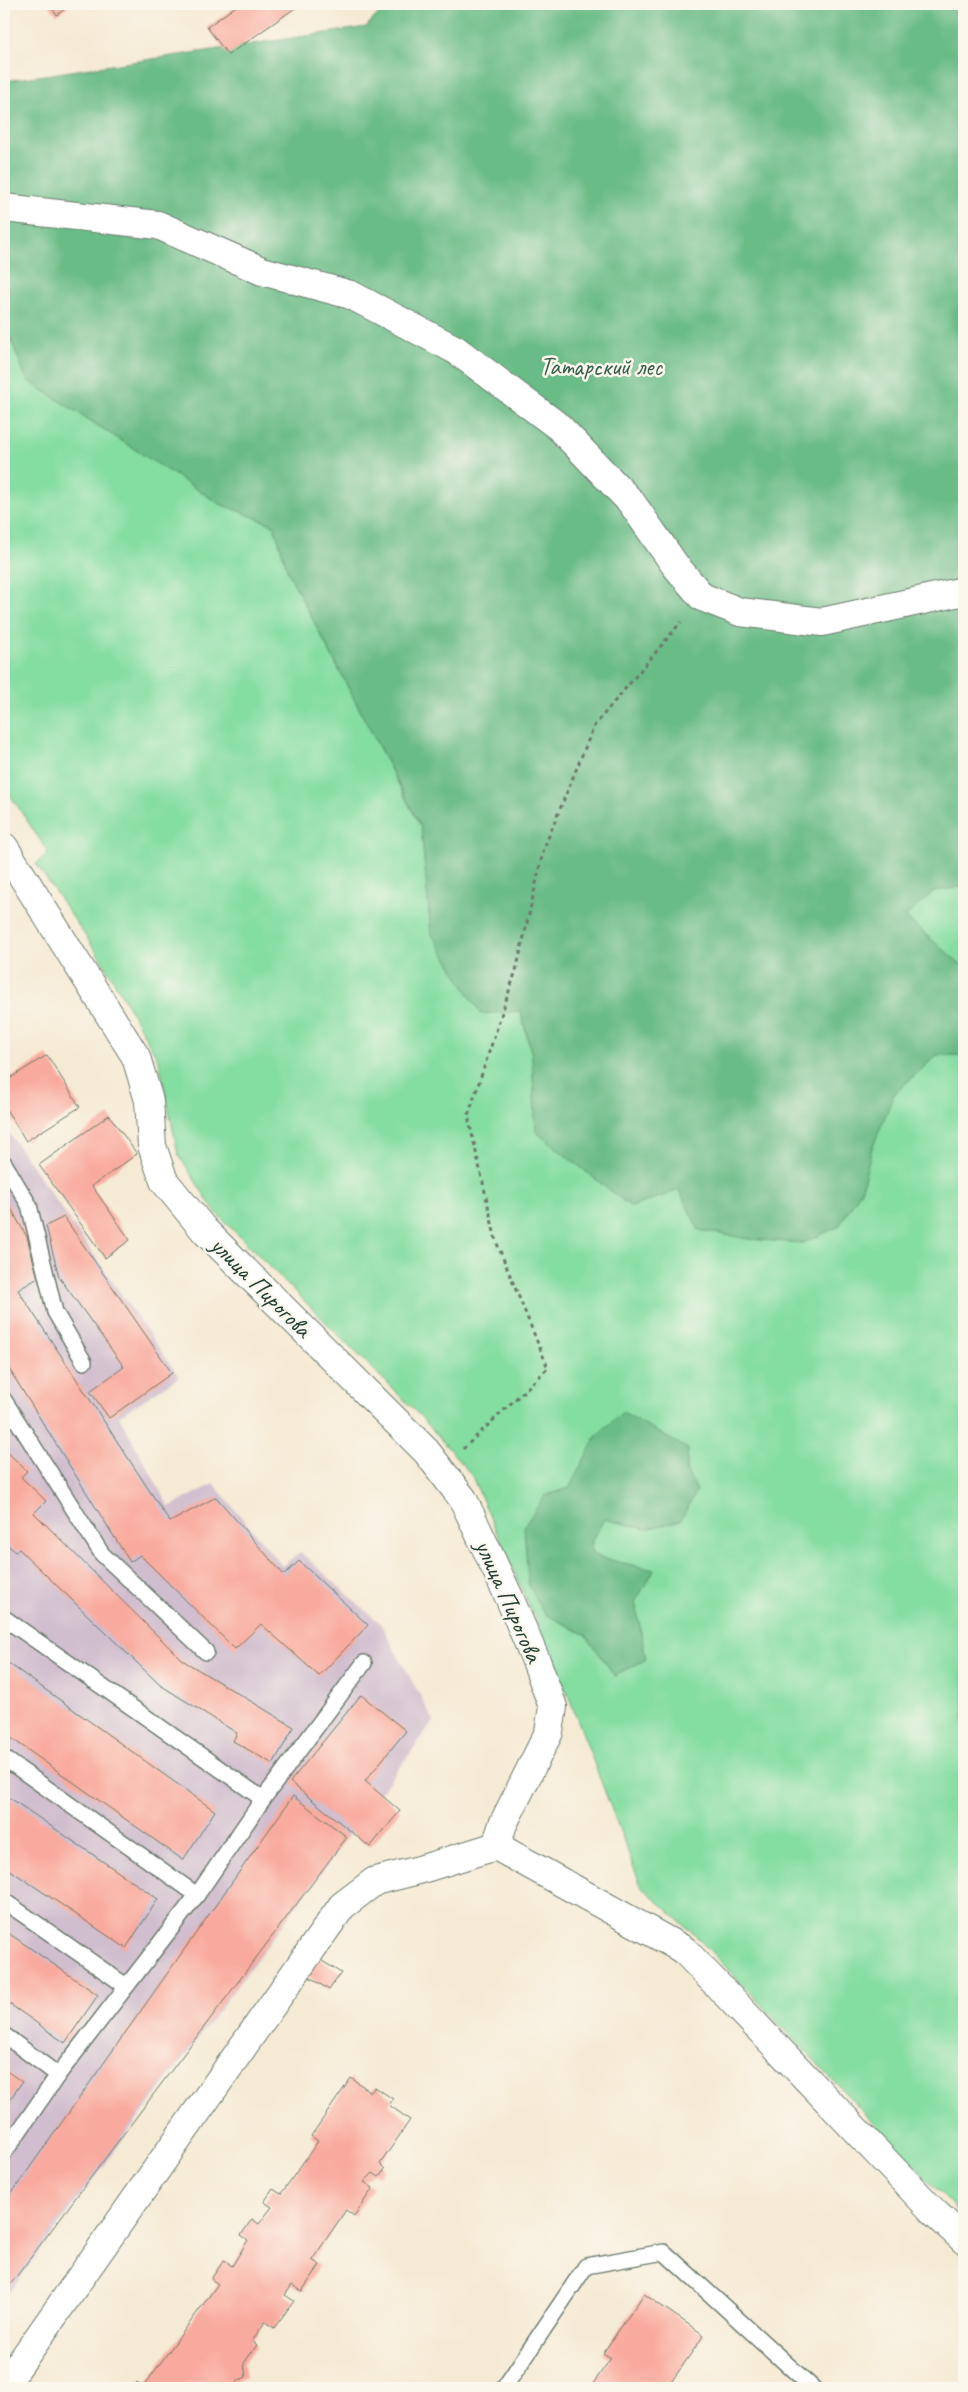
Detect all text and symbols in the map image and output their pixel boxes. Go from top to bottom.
park label: Татарский лес [540,351,663,383]
street label: улица Пирогова [202,1228,320,1346]
street label: улица Пирогова [467,1533,551,1669]

